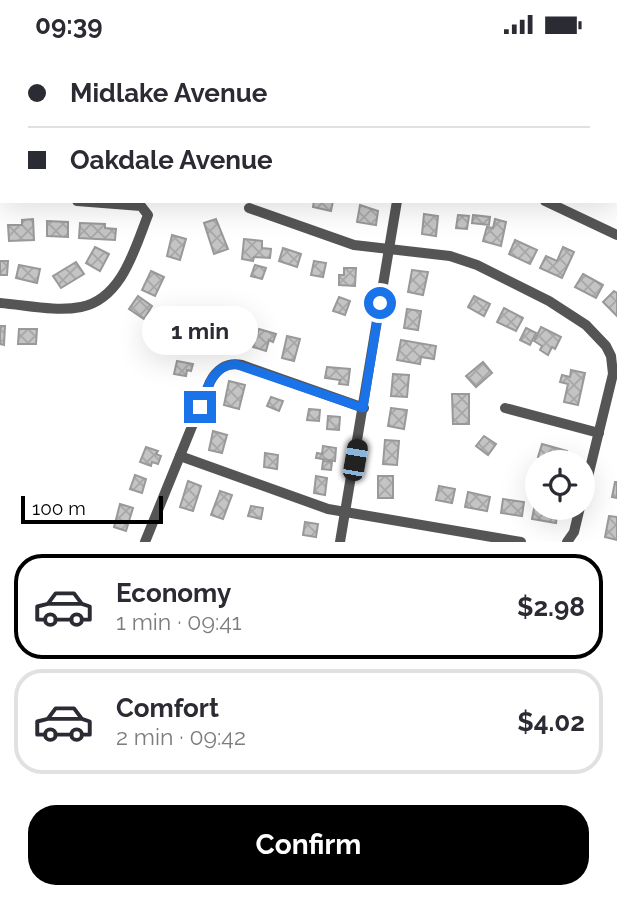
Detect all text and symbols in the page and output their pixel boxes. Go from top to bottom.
text: 09:39 [35,10,103,40]
text: Midlake Avenue [70,78,267,108]
text: Oakdale Avenue [70,145,273,175]
route start [364,287,396,319]
callout: 1 min [142,305,258,355]
text: 1 min [171,317,229,344]
route end [184,391,216,423]
car [342,437,369,483]
map controls [525,450,595,520]
button: locate [525,450,595,520]
scale bar [21,493,163,525]
text: 100 m [32,497,86,519]
icon: car [32,575,95,638]
text: Economy [116,578,231,608]
text: $2.98 [517,592,585,622]
text: 1 min · 09:41 [116,608,242,635]
icon: car [32,690,95,753]
text: Comfort [116,693,219,723]
text: $4.02 [517,707,585,737]
text: 2 min · 09:42 [116,723,246,750]
button: Confirm [28,805,589,885]

